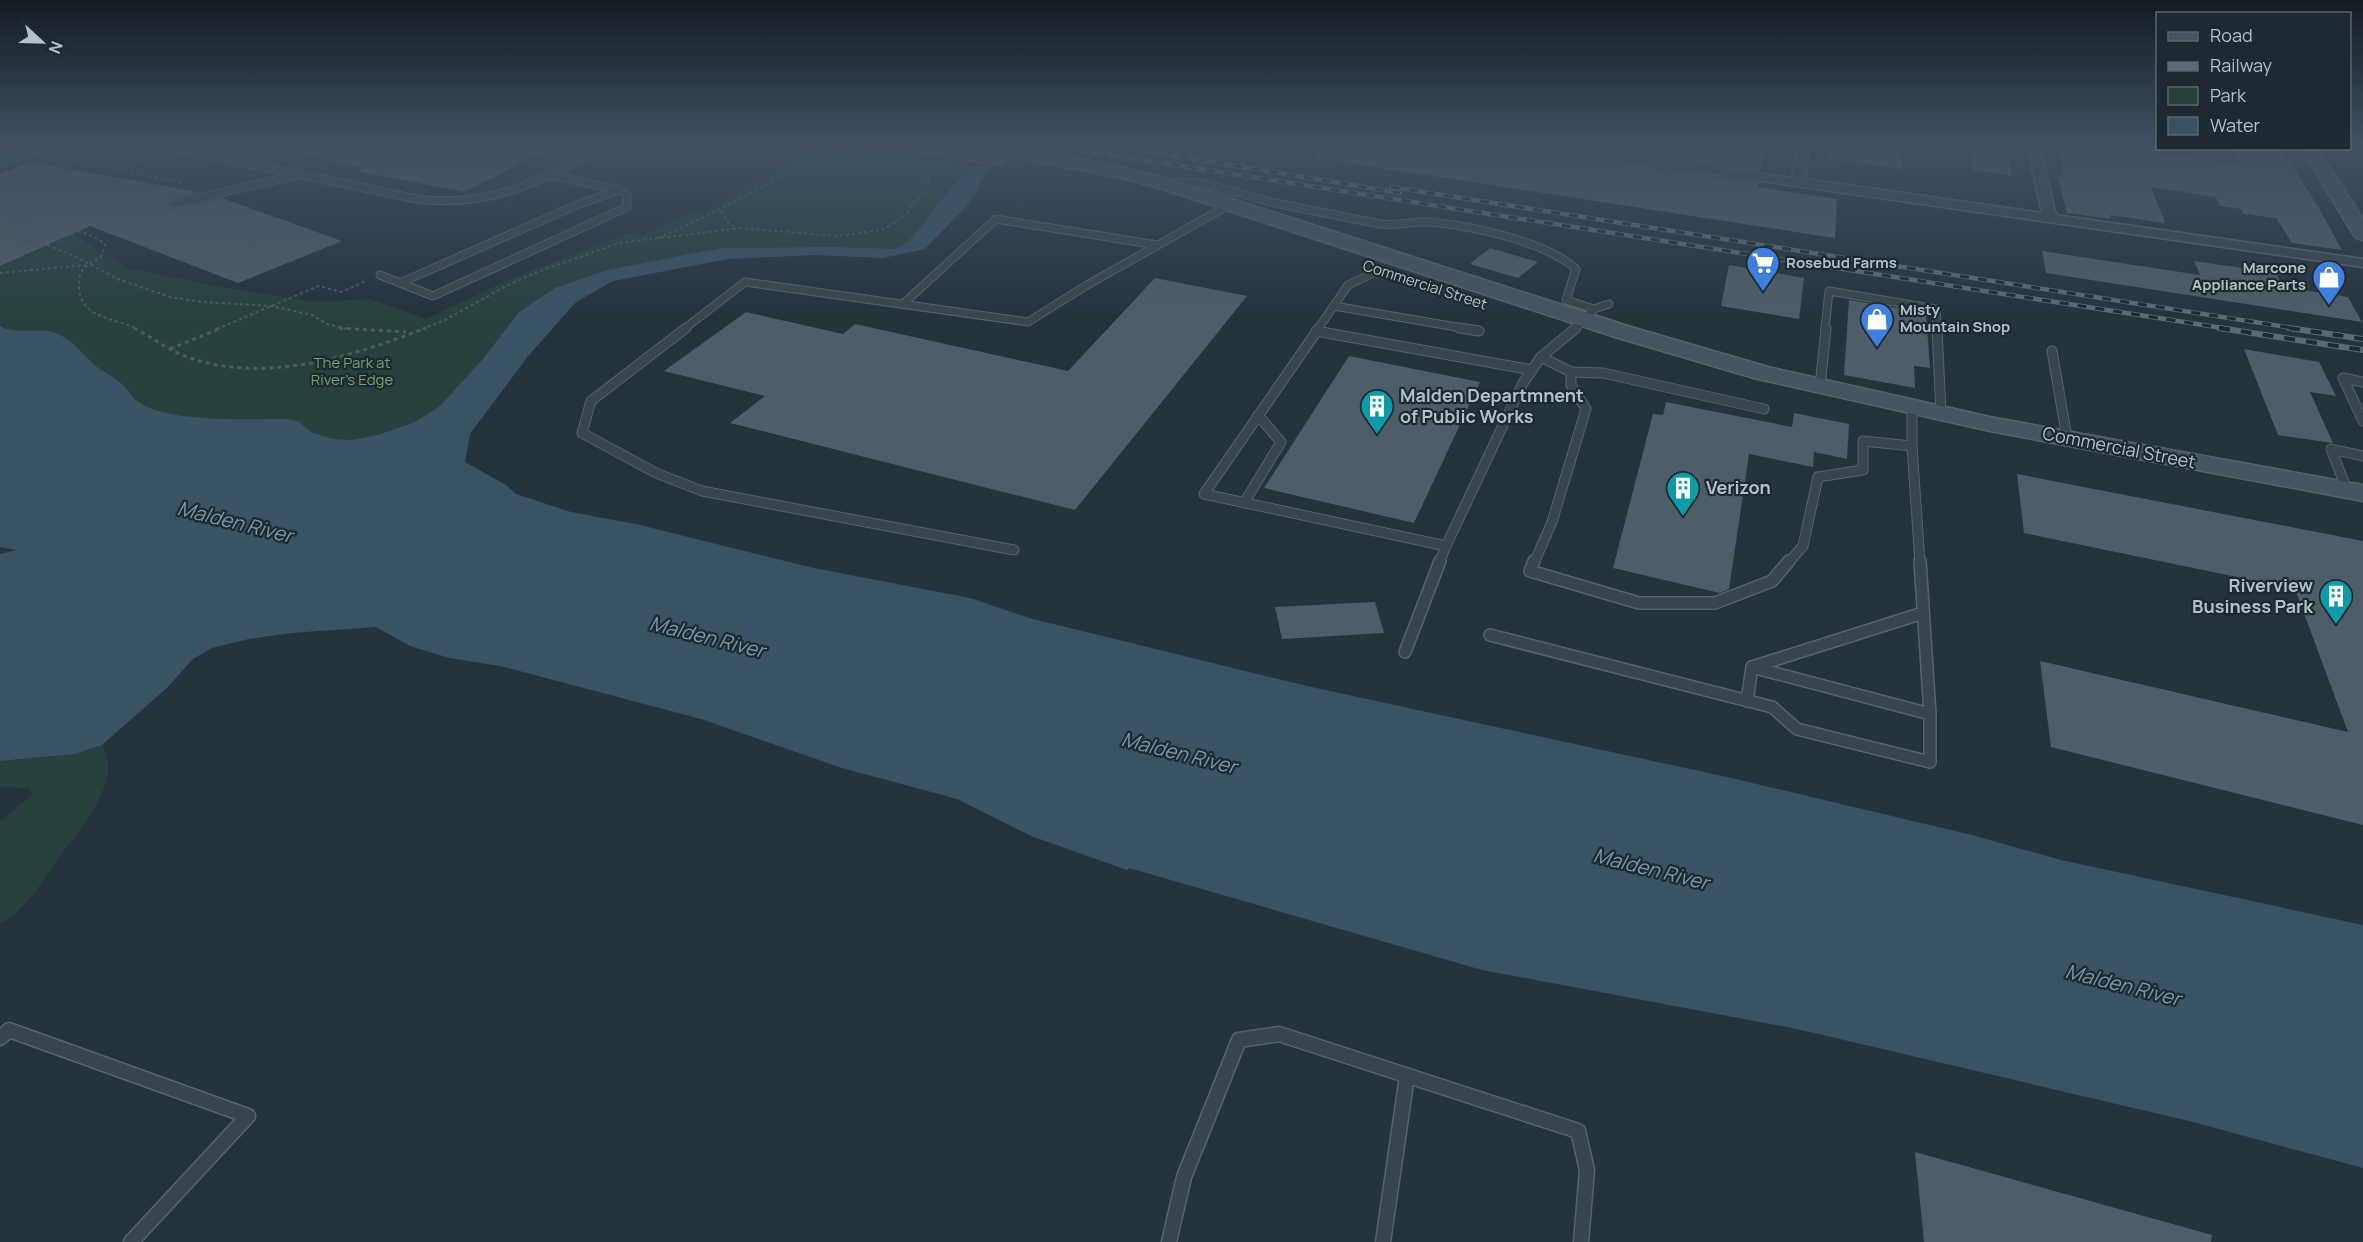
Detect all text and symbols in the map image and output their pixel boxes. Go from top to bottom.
north arrow [12,12,72,72]
legend [2156,12,2351,150]
text: Road [2210,23,2253,47]
text: N [44,38,68,57]
text: Railway [2210,53,2272,77]
text: Park [2210,83,2247,107]
text: Water [2210,113,2260,137]
supermarket icon: Rosebud Farms [1745,245,1781,292]
place label: Rosebud Farms [1786,252,1897,273]
street label: Commercial Street [1360,255,1490,315]
place label: Marcone Appliance Parts [2192,257,2306,295]
shop icon: Marcone Appliance Parts [2311,259,2347,306]
place label: Misty Mountain Shop [1900,299,2010,337]
shop icon: Misty Mountain Shop [1859,301,1895,348]
park label: The Park at River's Edge [311,352,393,390]
place label: Malden Departmnent of Public Works [1400,383,1584,428]
building icon: Malden Departmnent of Public Works [1359,388,1395,435]
street label: Commercial Street [2041,420,2198,474]
building icon: Verizon [1665,470,1701,517]
place label: Verizon [1706,475,1771,499]
water label: Malden River [175,494,298,550]
place label: Riverview Business Park [2192,573,2314,618]
building icon: Riverview Business Park [2318,578,2354,625]
water label: Malden River [647,609,770,665]
water label: Malden River [1119,725,1242,781]
water label: Malden River [1591,841,1714,897]
water label: Malden River [2063,957,2186,1013]

